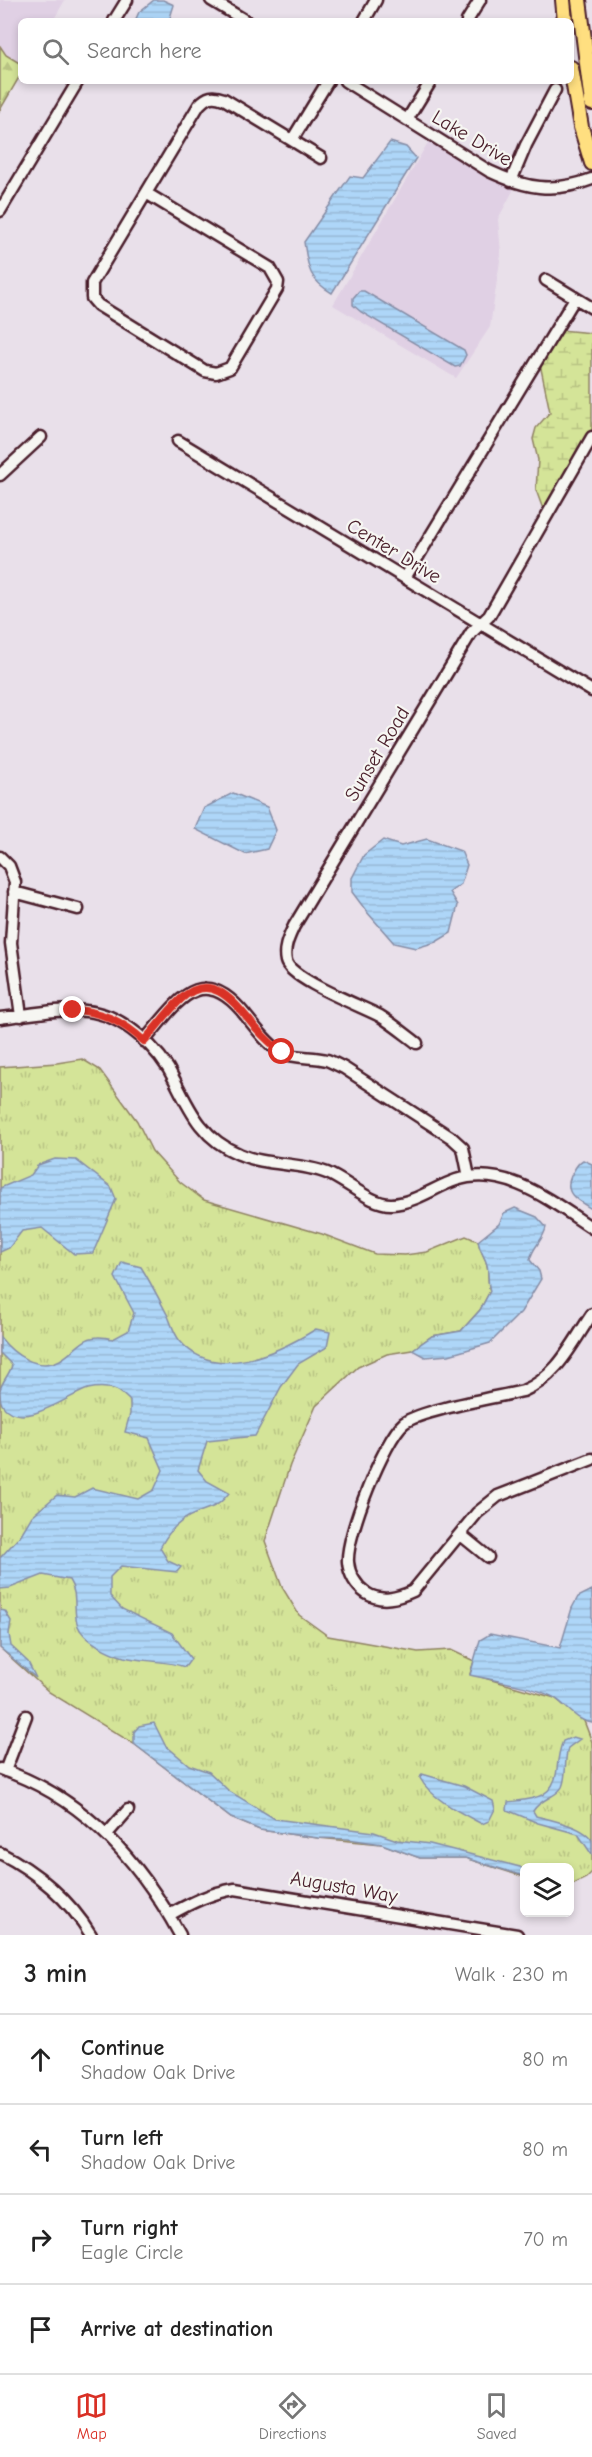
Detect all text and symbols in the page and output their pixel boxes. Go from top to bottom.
search box [18,18,574,84]
icon: search [39,35,72,68]
text: Search here [87,38,202,64]
street label: Lake Drive [428,105,516,171]
street label: Center Drive [343,514,445,588]
street label: Sunset Road [340,703,414,805]
route end [59,996,85,1022]
route start [268,1038,294,1064]
map controls [520,1863,574,1917]
button: layers [520,1863,574,1917]
street label: Augusta Way [289,1866,399,1908]
text: 3 min [24,1959,87,1989]
text: Walk · 230 m [455,1963,568,1986]
text: Continue [81,2035,164,2061]
icon: ahead [24,2043,57,2076]
text: 80 m [522,2048,568,2071]
text: Shadow Oak Drive [81,2061,235,2084]
text: Turn left [81,2125,163,2151]
icon: left [24,2133,57,2166]
text: 80 m [522,2138,568,2161]
text: Shadow Oak Drive [81,2151,235,2174]
text: Turn right [81,2215,178,2241]
icon: right [24,2223,57,2256]
text: 70 m [523,2228,568,2251]
text: Eagle Circle [81,2241,183,2264]
icon: arrive [24,2313,57,2346]
text: Arrive at destination [81,2316,273,2342]
tab: Map [75,2389,108,2443]
tab: Directions [259,2389,326,2443]
tab: Saved [477,2389,517,2443]

